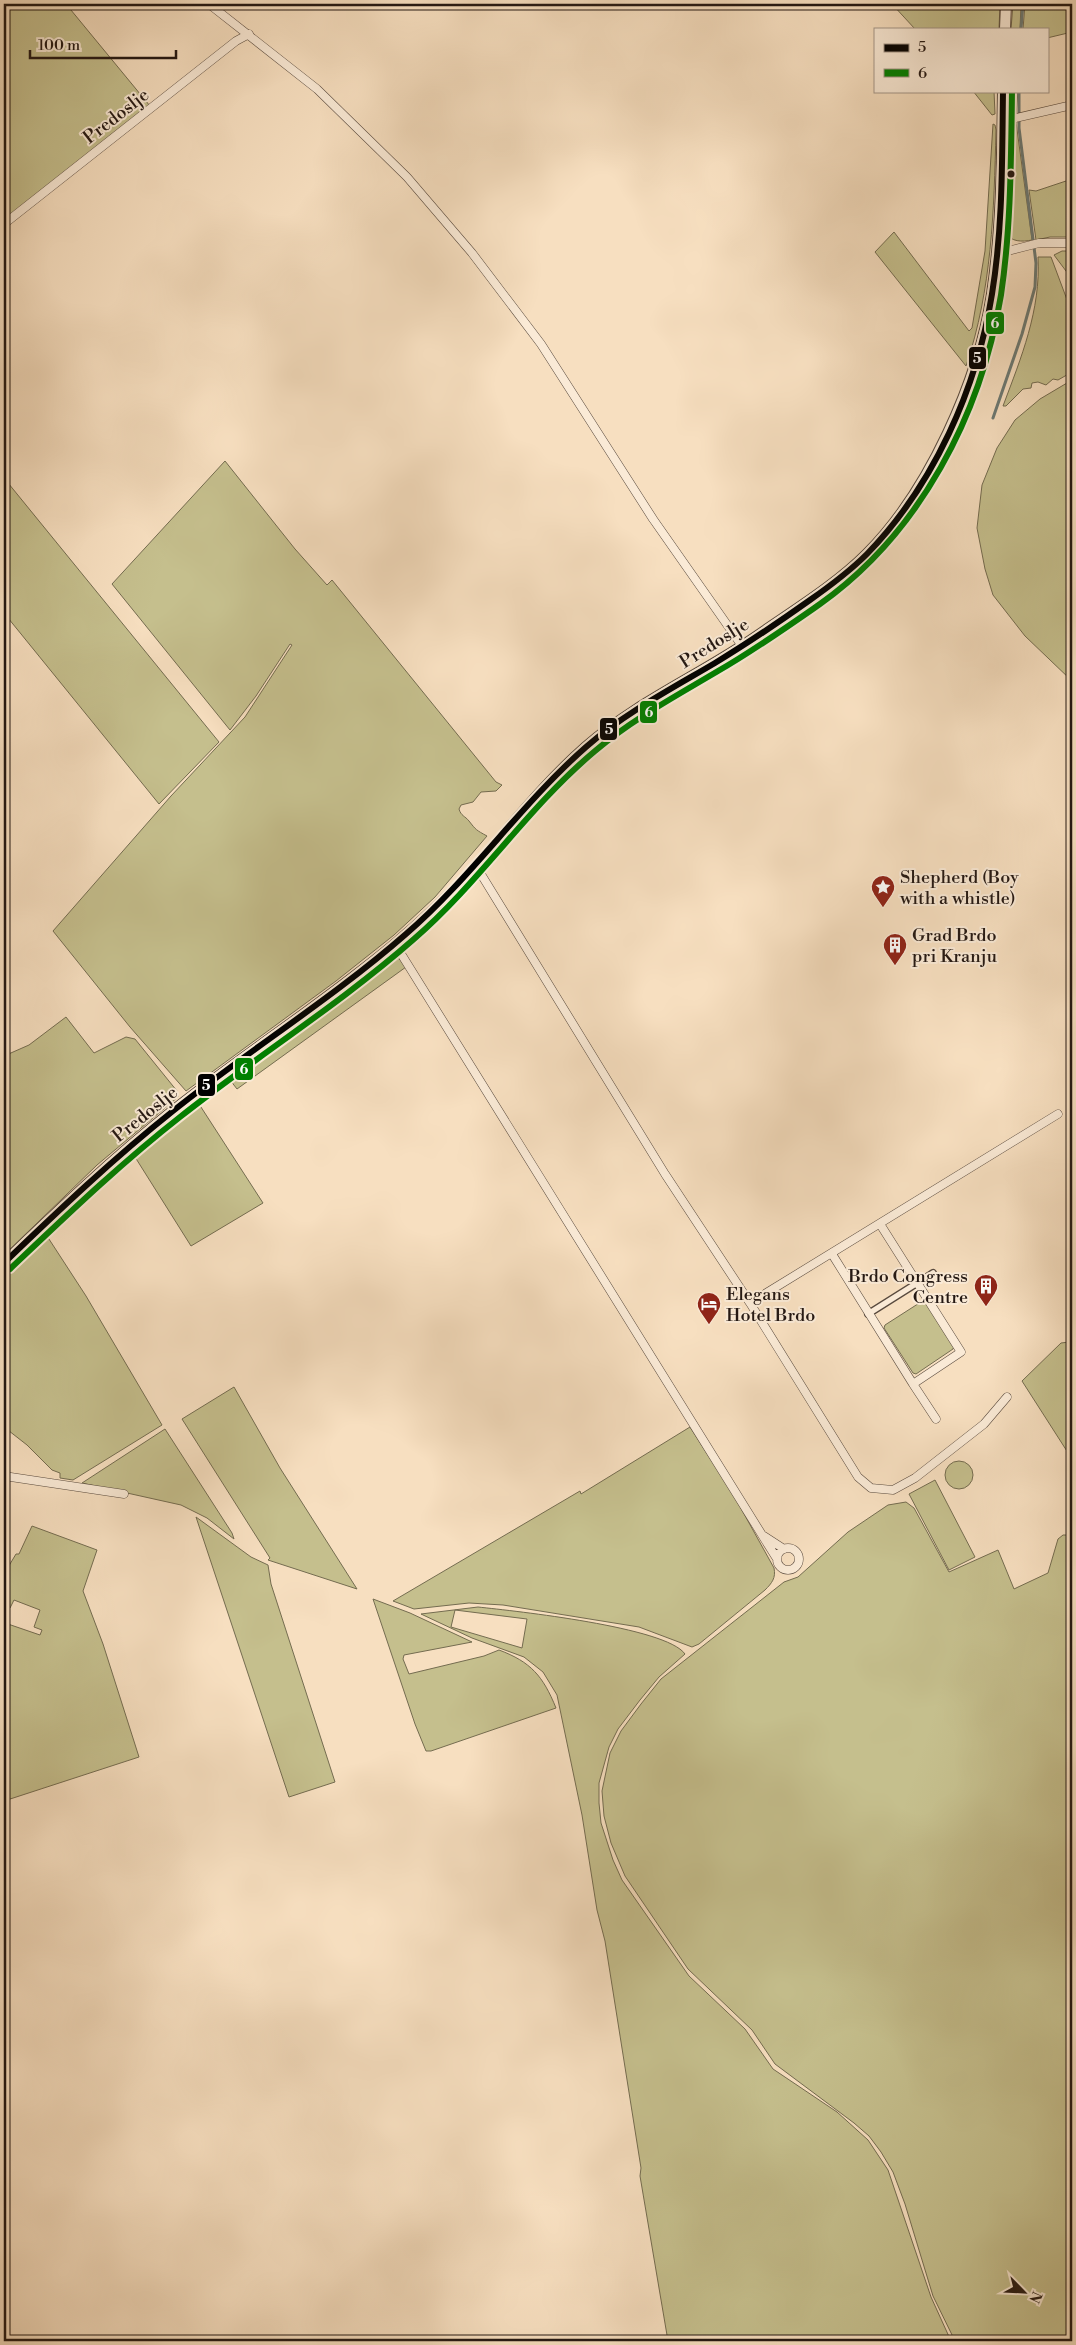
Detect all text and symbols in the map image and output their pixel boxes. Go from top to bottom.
scale bar [30,28,176,60]
legend [874,28,1048,92]
text: 100 m [38,36,80,55]
text: 5 [918,38,926,57]
text: 6 [918,64,927,83]
street label: Predoslje [79,83,154,149]
unlabelled marker [1006,169,1016,179]
line badge: 6 [985,311,1005,335]
text: 6 [991,315,1000,333]
line badge: 5 [968,346,987,370]
text: 5 [973,350,982,368]
street label: Predoslje [675,613,753,674]
line badge: 6 [639,700,658,724]
text: 6 [645,704,654,722]
line badge: 5 [599,717,618,741]
text: 5 [605,721,614,739]
place label: Shepherd (Boy with a whistle) [899,866,1019,910]
place icon: Shepherd (Boy with a whistle) [870,874,896,908]
place label: Grad Brdo pri Kranju [912,924,998,968]
building icon: Grad Brdo pri Kranju [882,932,908,966]
line badge: 6 [234,1057,254,1081]
text: 6 [240,1061,249,1079]
line badge: 5 [197,1073,216,1097]
text: 5 [202,1077,211,1095]
street label: Predoslje [108,1081,183,1148]
place label: Brdo Congress Centre [847,1265,968,1309]
building icon: Brdo Congress Centre [973,1273,999,1307]
place label: Elegans Hotel Brdo [726,1283,815,1327]
hotel icon: Elegans Hotel Brdo [696,1291,722,1325]
north arrow [998,2268,1048,2318]
text: N [1024,2288,1045,2306]

